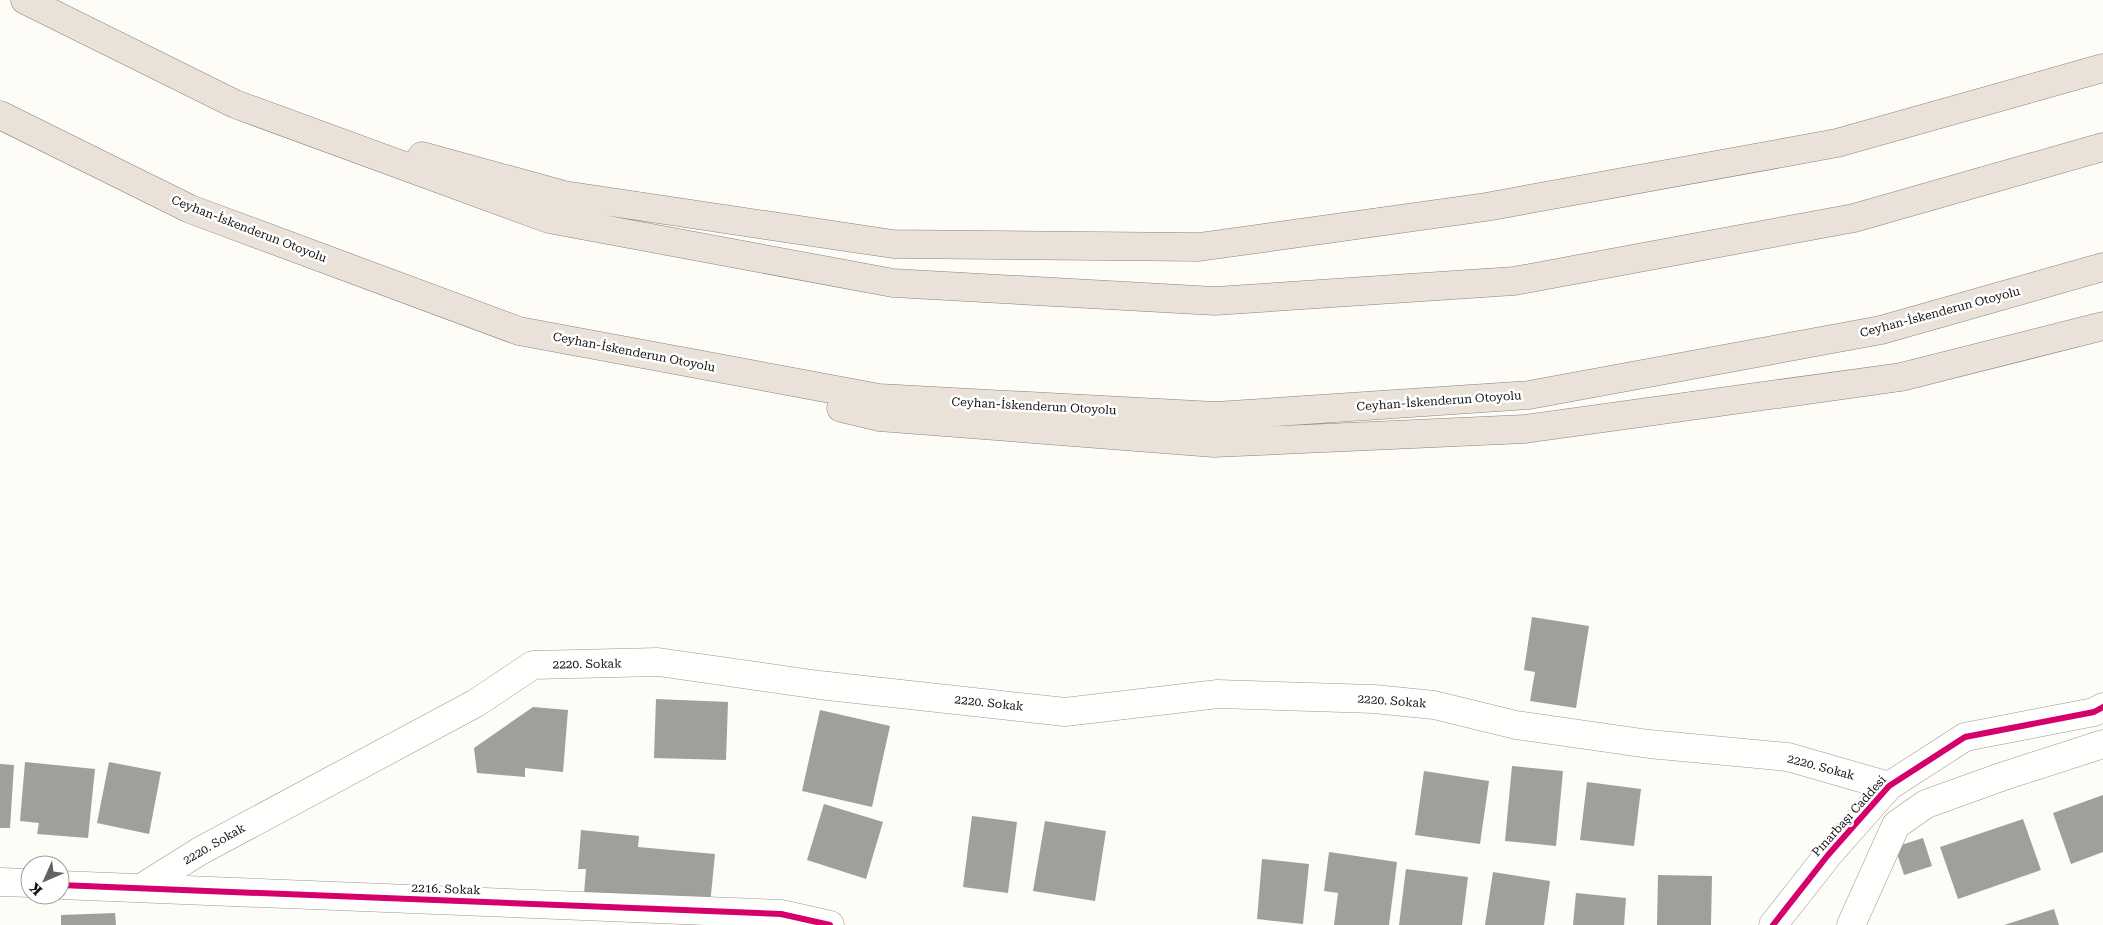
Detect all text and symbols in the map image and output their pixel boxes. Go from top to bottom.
street label: Ceyhan-İskenderun Otoyolu [169,193,329,265]
street label: Ceyhan-İskenderun Otoyolu [1858,284,2022,340]
street label: Ceyhan-İskenderun Otoyolu [552,329,717,375]
street label: Ceyhan-İskenderun Otoyolu [1356,388,1522,414]
street label: Ceyhan-İskenderun Otoyolu [951,395,1117,417]
street label: 2220. Sokak [552,656,622,672]
street label: 2220. Sokak [954,692,1025,714]
street label: 2220. Sokak [1357,692,1427,710]
street label: 2220. Sokak [1786,751,1857,783]
street label: Pınarbaşı Caddesi [1809,773,1889,859]
street label: 2220. Sokak [180,820,248,867]
north arrow [20,855,70,905]
text: K [26,880,45,899]
street label: 2216. Sokak [411,881,481,897]

